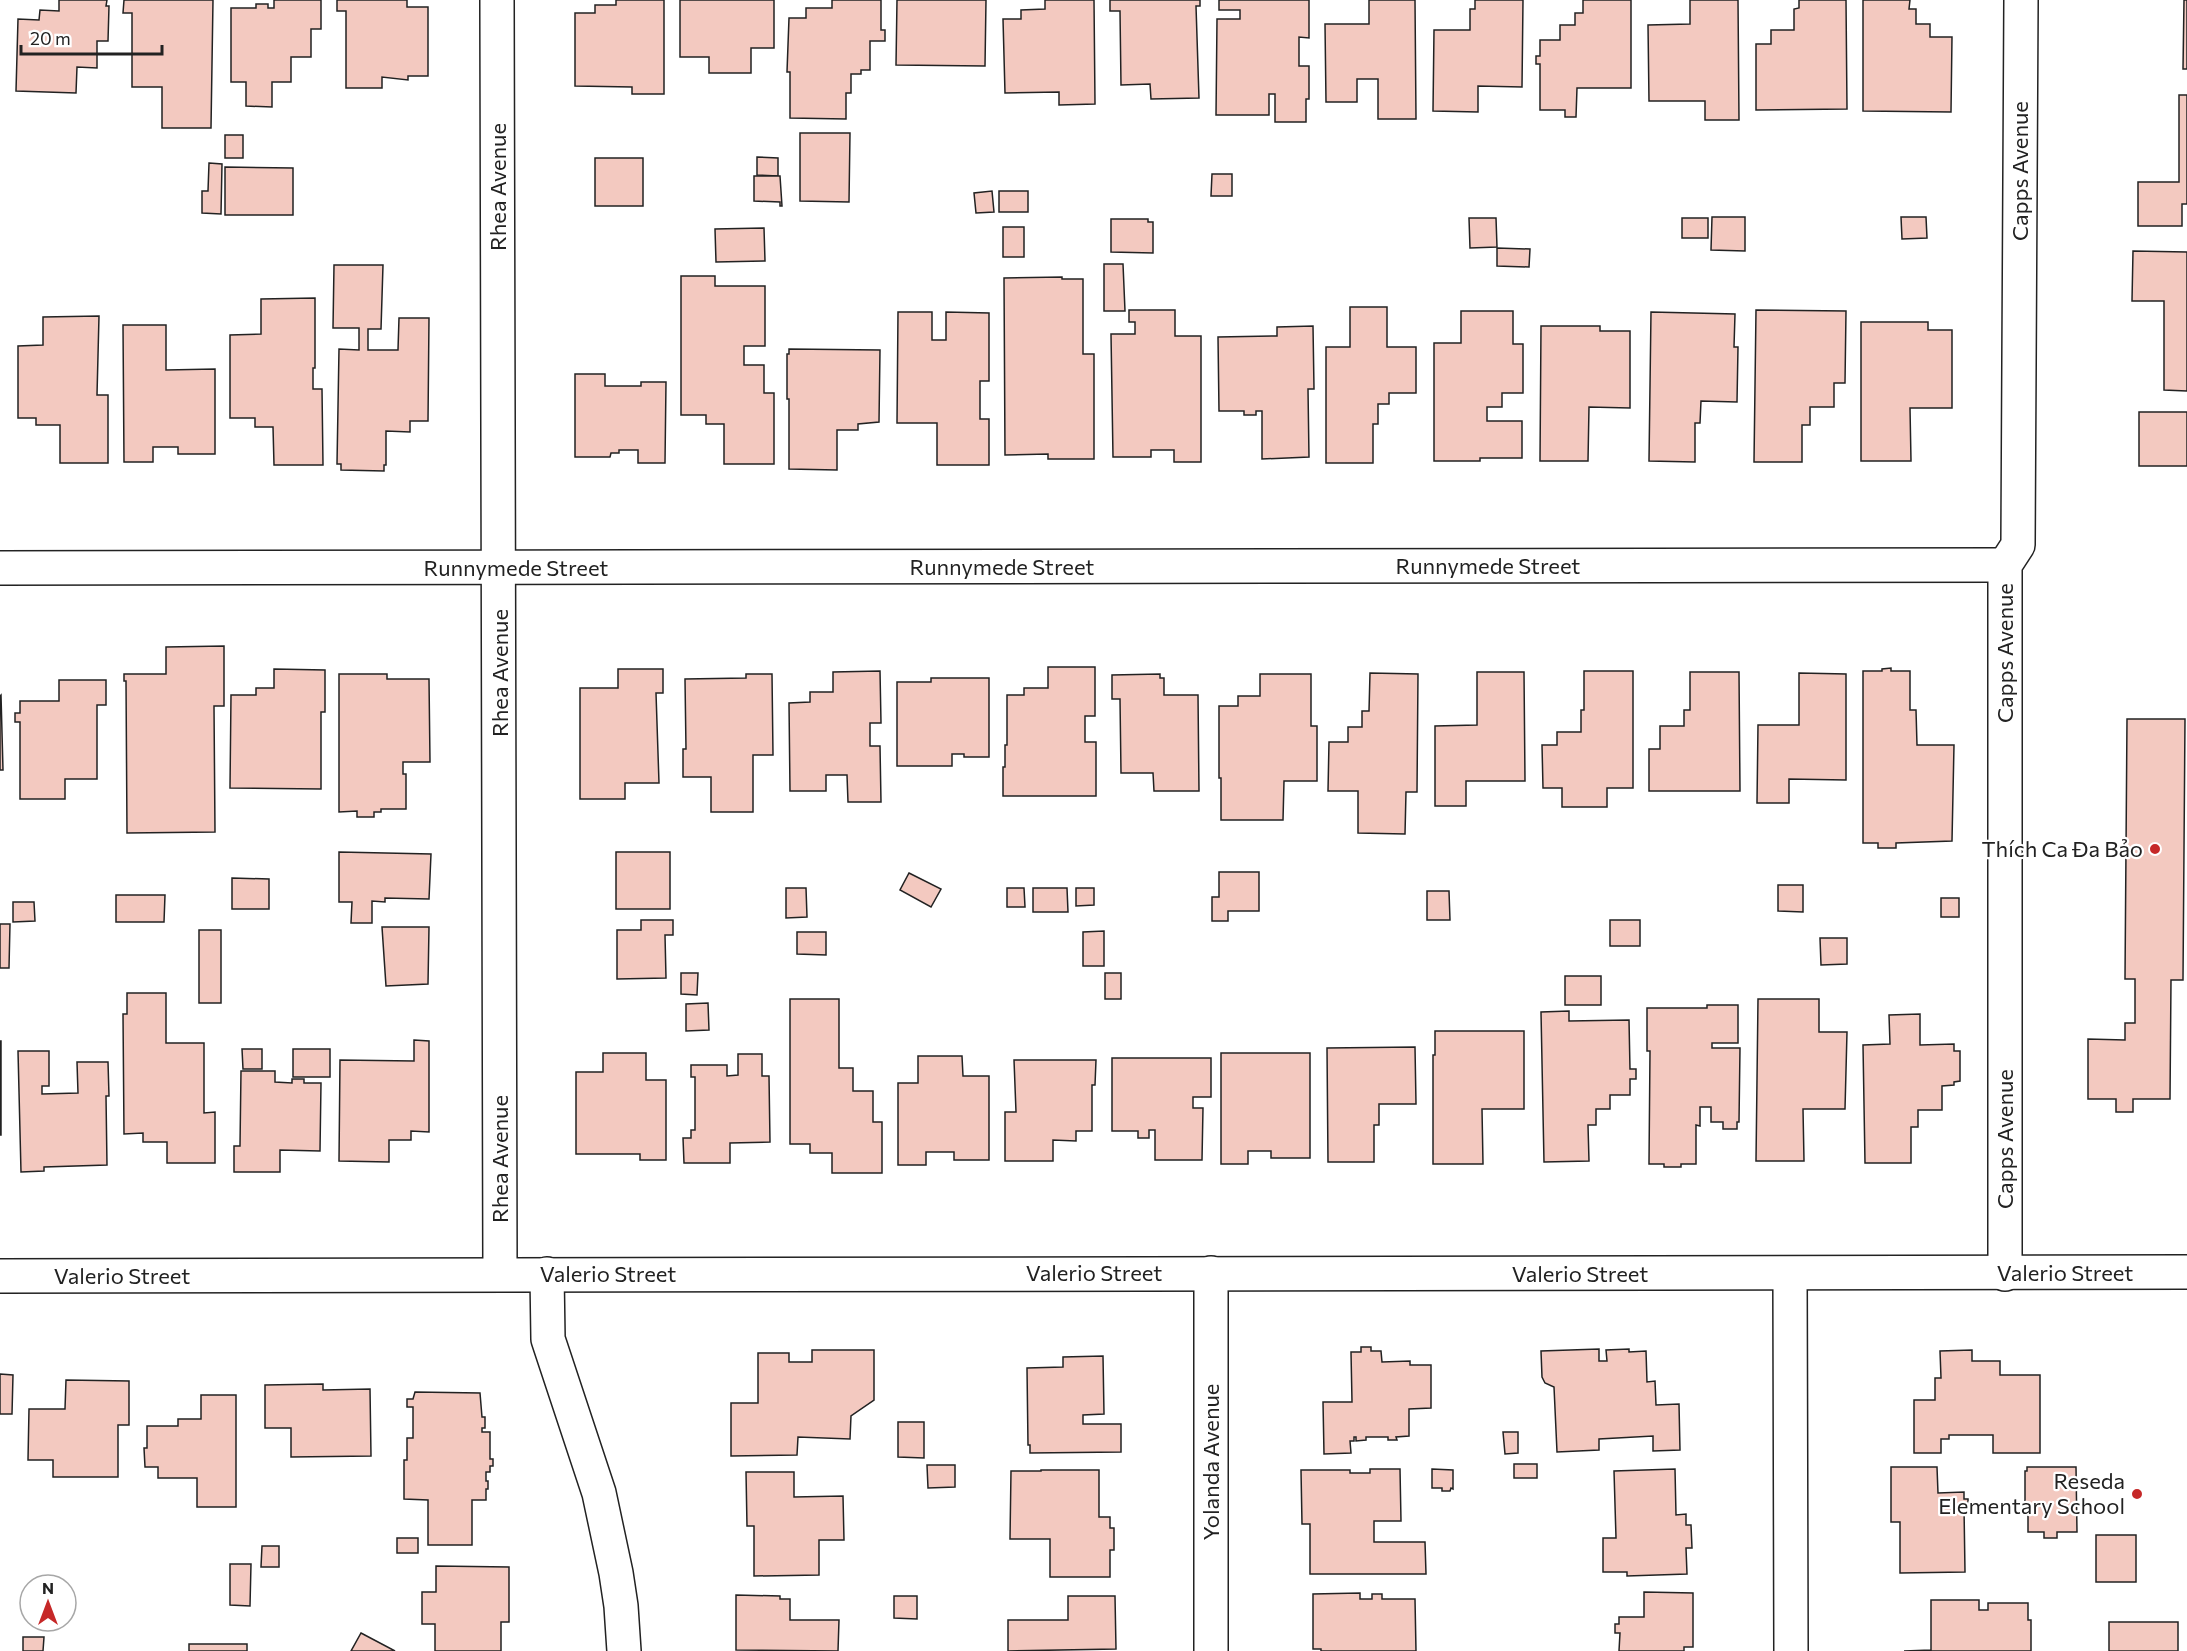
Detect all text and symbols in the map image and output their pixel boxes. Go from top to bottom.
scale bar [21,18,162,56]
text: 20 m [30,27,71,49]
street label: Capps Avenue [2006,101,2033,241]
street label: Rhea Avenue [484,123,511,251]
street label: Runnymede Street [1396,552,1580,579]
street label: Runnymede Street [910,553,1094,580]
street label: Runnymede Street [424,554,608,581]
street label: Capps Avenue [1991,583,2018,723]
street label: Rhea Avenue [486,609,513,737]
place label: Thích Ca Đa Bảo [1981,835,2143,862]
marker: Thích Ca Đa Bảo [2148,842,2162,856]
street label: Capps Avenue [1991,1069,2018,1209]
street label: Rhea Avenue [486,1095,513,1223]
street label: Valerio Street [1026,1259,1162,1286]
street label: Valerio Street [1997,1259,2133,1286]
street label: Valerio Street [540,1260,676,1287]
street label: Valerio Street [1512,1260,1648,1287]
street label: Valerio Street [54,1262,190,1289]
street label: Yolanda Avenue [1197,1384,1224,1540]
place label: Reseda Elementary School [1938,1467,2125,1519]
marker: Reseda Elementary School [2130,1487,2144,1501]
north arrow [18,1573,78,1633]
text: N [42,1578,54,1597]

